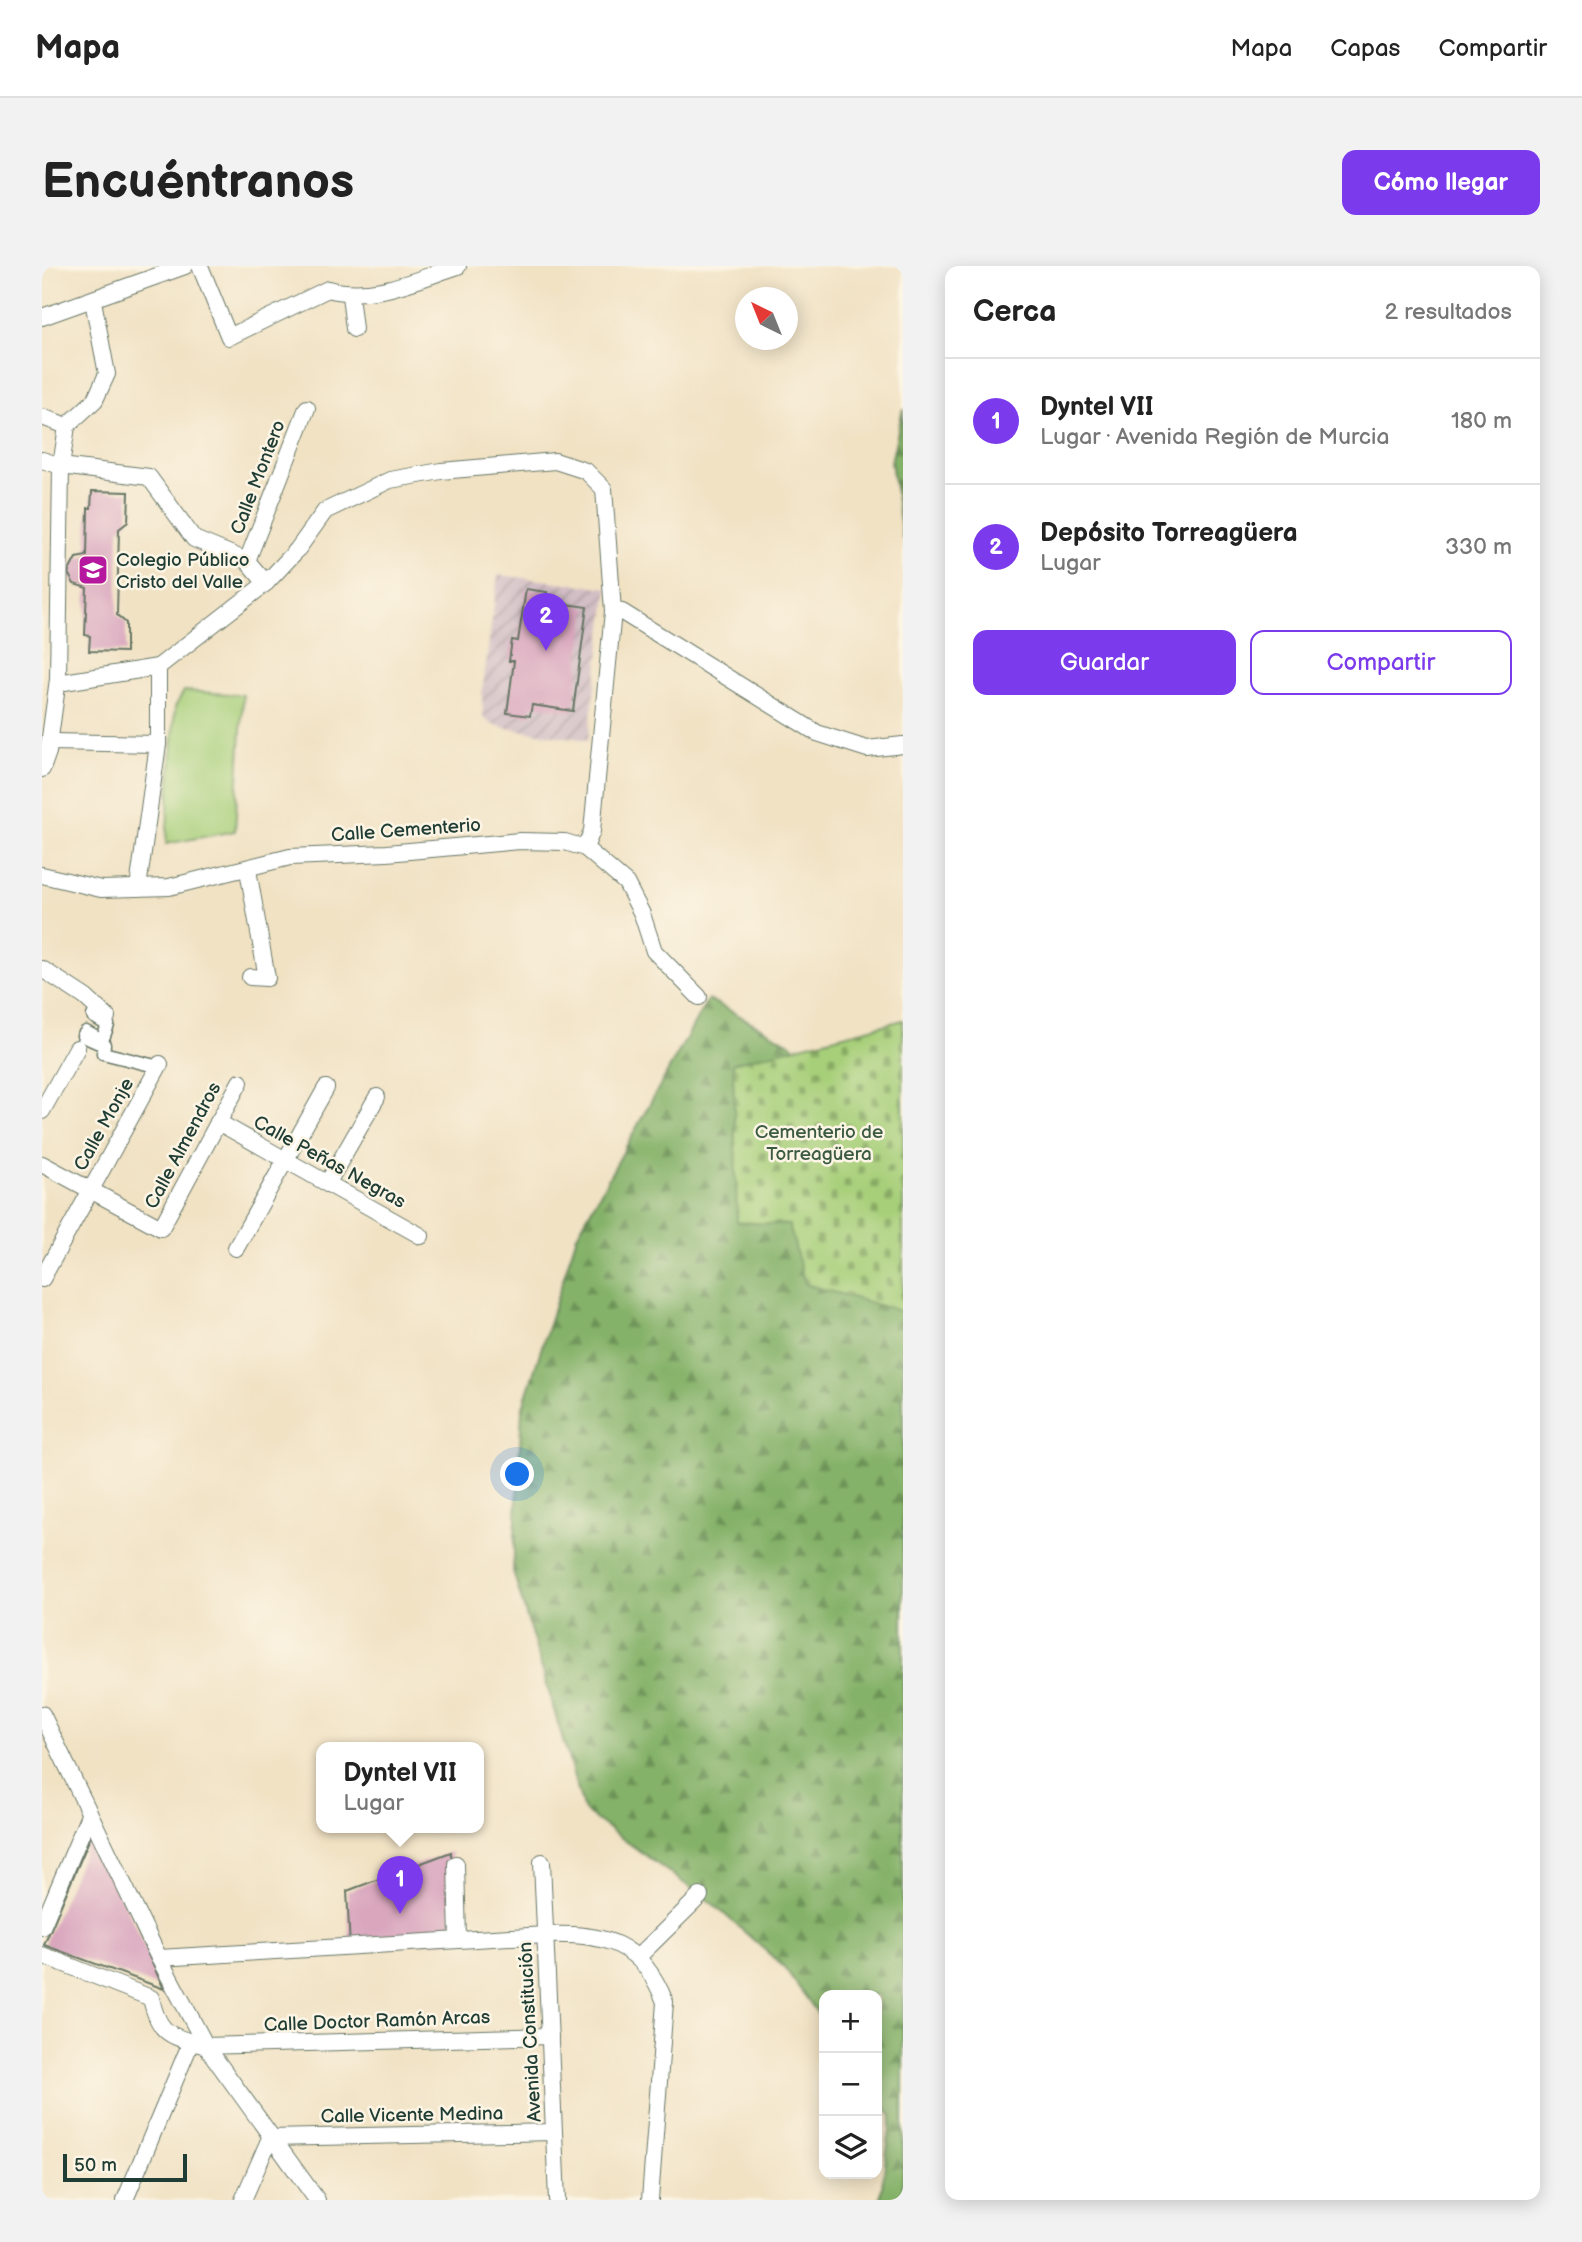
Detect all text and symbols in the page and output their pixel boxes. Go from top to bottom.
text: Mapa [35,28,120,68]
text: Mapa [1231,34,1292,63]
text: Capas [1330,34,1400,63]
text: Compartir [1438,34,1547,63]
button: Cómo llegar [1342,150,1540,215]
text: Encuéntranos [42,153,354,212]
north arrow [735,287,798,350]
text: Cerca [973,294,1056,330]
text: 2 resultados [1384,298,1512,326]
text: Dyntel VII [1040,392,1154,423]
text: 1 [991,407,1001,435]
text: 180 m [1451,407,1512,435]
street label: Calle Montero [226,417,291,538]
text: Lugar · Avenida Región de Murcia [1040,423,1389,451]
text: Depósito Torreagüera [1040,518,1298,549]
text: 2 [989,533,1003,561]
text: 330 m [1445,533,1512,561]
place label: Colegio Público Cristo del Valle [116,549,250,594]
text: Lugar [1040,549,1101,577]
school or university icon: Colegio Público Cristo del Valle [76,553,110,587]
pin: 2 [523,593,569,651]
button: Guardar [973,630,1236,695]
button: Compartir [1250,630,1512,695]
street label: Calle Cementerio [330,814,482,847]
street label: Calle Monje [69,1074,139,1175]
street label: Calle Almendros [140,1078,226,1213]
street label: Calle Peñas Negras [249,1111,409,1214]
park label: Cementerio de Torreagüera [755,1121,883,1166]
your location [500,1457,534,1491]
popup [316,1742,484,1833]
text: Dyntel VII [343,1758,457,1789]
text: Lugar [343,1789,404,1817]
pin: 1 [377,1856,423,1914]
street label: Avenida Constitución [514,1941,547,2123]
map controls [819,1990,882,2179]
button: + [819,1990,882,2053]
street label: Calle Doctor Ramón Arcas [263,2006,491,2037]
button: − [819,2053,882,2116]
street label: Calle Vicente Medina [320,2102,504,2129]
button: layers [819,2116,882,2179]
scale bar [63,2151,187,2183]
text: 50 m [74,2154,117,2177]

